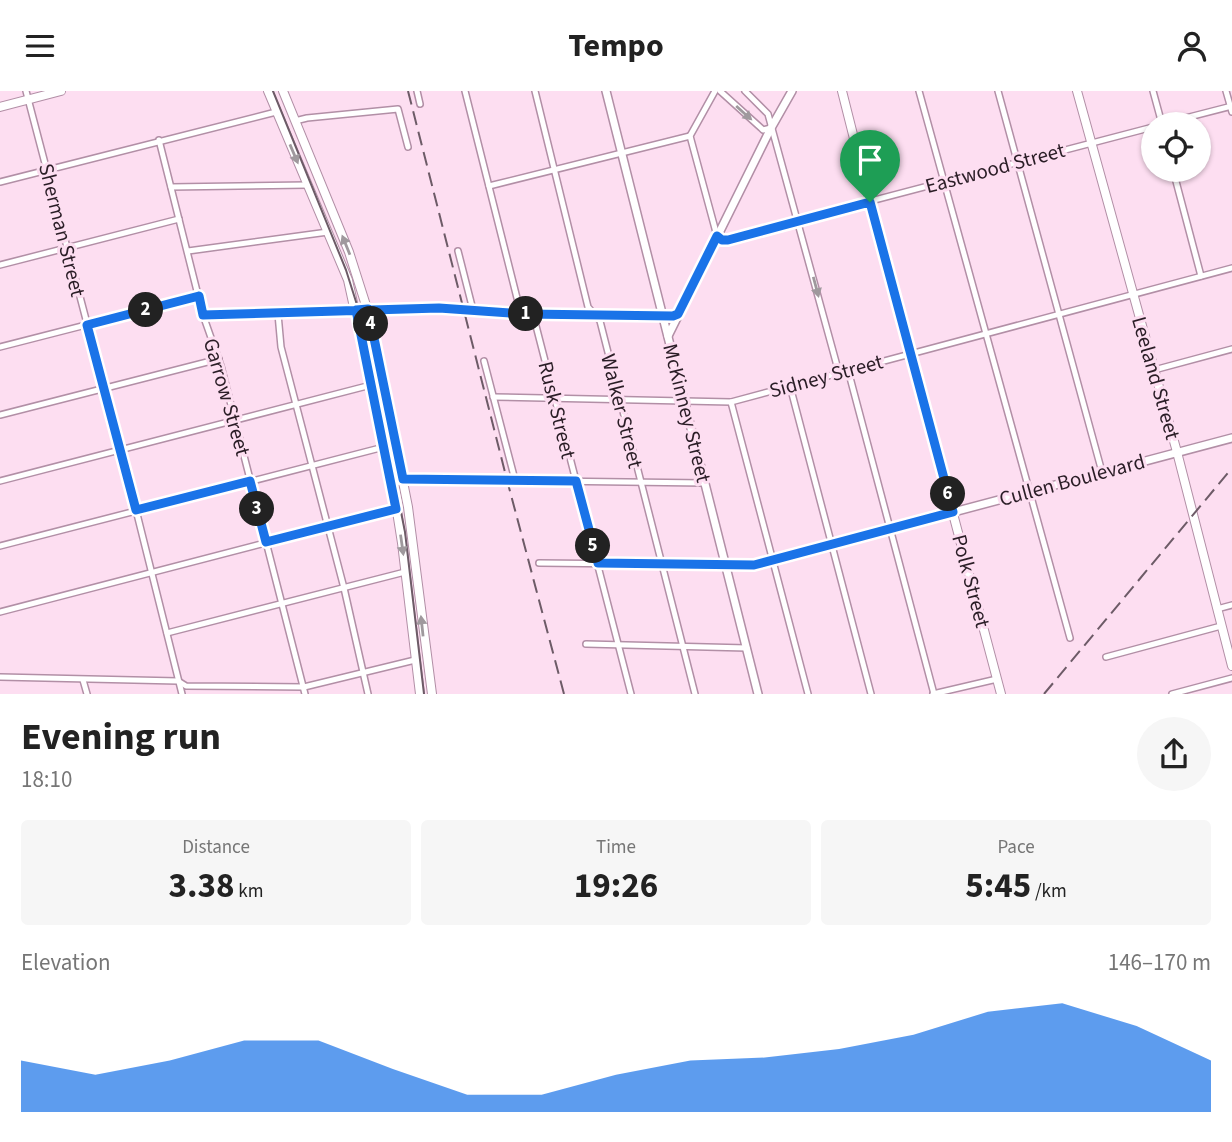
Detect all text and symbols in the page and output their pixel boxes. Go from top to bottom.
text: Tempo [568,23,664,69]
icon: menu [21,27,59,65]
icon: person [1173,27,1211,65]
one-way arrow [735,105,752,121]
map controls [1141,112,1211,182]
button: locate [1141,112,1211,182]
pin [840,130,900,202]
street label: Eastwood Street [922,135,1068,201]
icon: arrive [851,141,889,179]
one-way arrow [288,144,300,164]
street label: Sherman Street [31,160,93,300]
one-way arrow [340,234,351,255]
one-way arrow [811,277,821,298]
pin: 2 [128,293,164,327]
text: 2 [140,296,151,323]
pin: 1 [508,297,544,332]
text: 1 [520,300,531,327]
pin: 4 [354,307,388,341]
text: 4 [365,310,376,337]
street label: Leeland Street [1124,313,1188,443]
street label: Garrow Street [196,335,258,459]
street label: McKinney Street [655,340,719,486]
street label: Sidney Street [766,346,886,406]
street label: Walker Street [593,351,651,471]
street label: Rusk Street [530,358,584,462]
street label: Cullen Boulevard [996,446,1148,514]
pin: 6 [930,477,965,511]
text: 6 [942,480,953,507]
pin: 3 [240,491,274,527]
text: 3 [251,495,262,522]
pin: 5 [576,529,610,563]
street label: Polk Street [944,531,998,631]
text: 5 [587,532,598,559]
one-way arrow [397,534,408,556]
one-way arrow [417,615,428,637]
text: Evening run [21,710,221,764]
button: share [1137,717,1211,791]
text: 18:10 [21,763,72,796]
text: Distance [182,834,250,861]
text: Time [596,834,636,861]
text: Pace [997,834,1035,861]
text: 3.38 [169,861,234,911]
text: 19:26 [574,861,658,911]
text: 5:45 [965,861,1031,911]
text: km [234,878,263,905]
text: /km [1031,878,1067,905]
text: Elevation [21,946,111,979]
text: 146–170 m [1108,946,1211,979]

